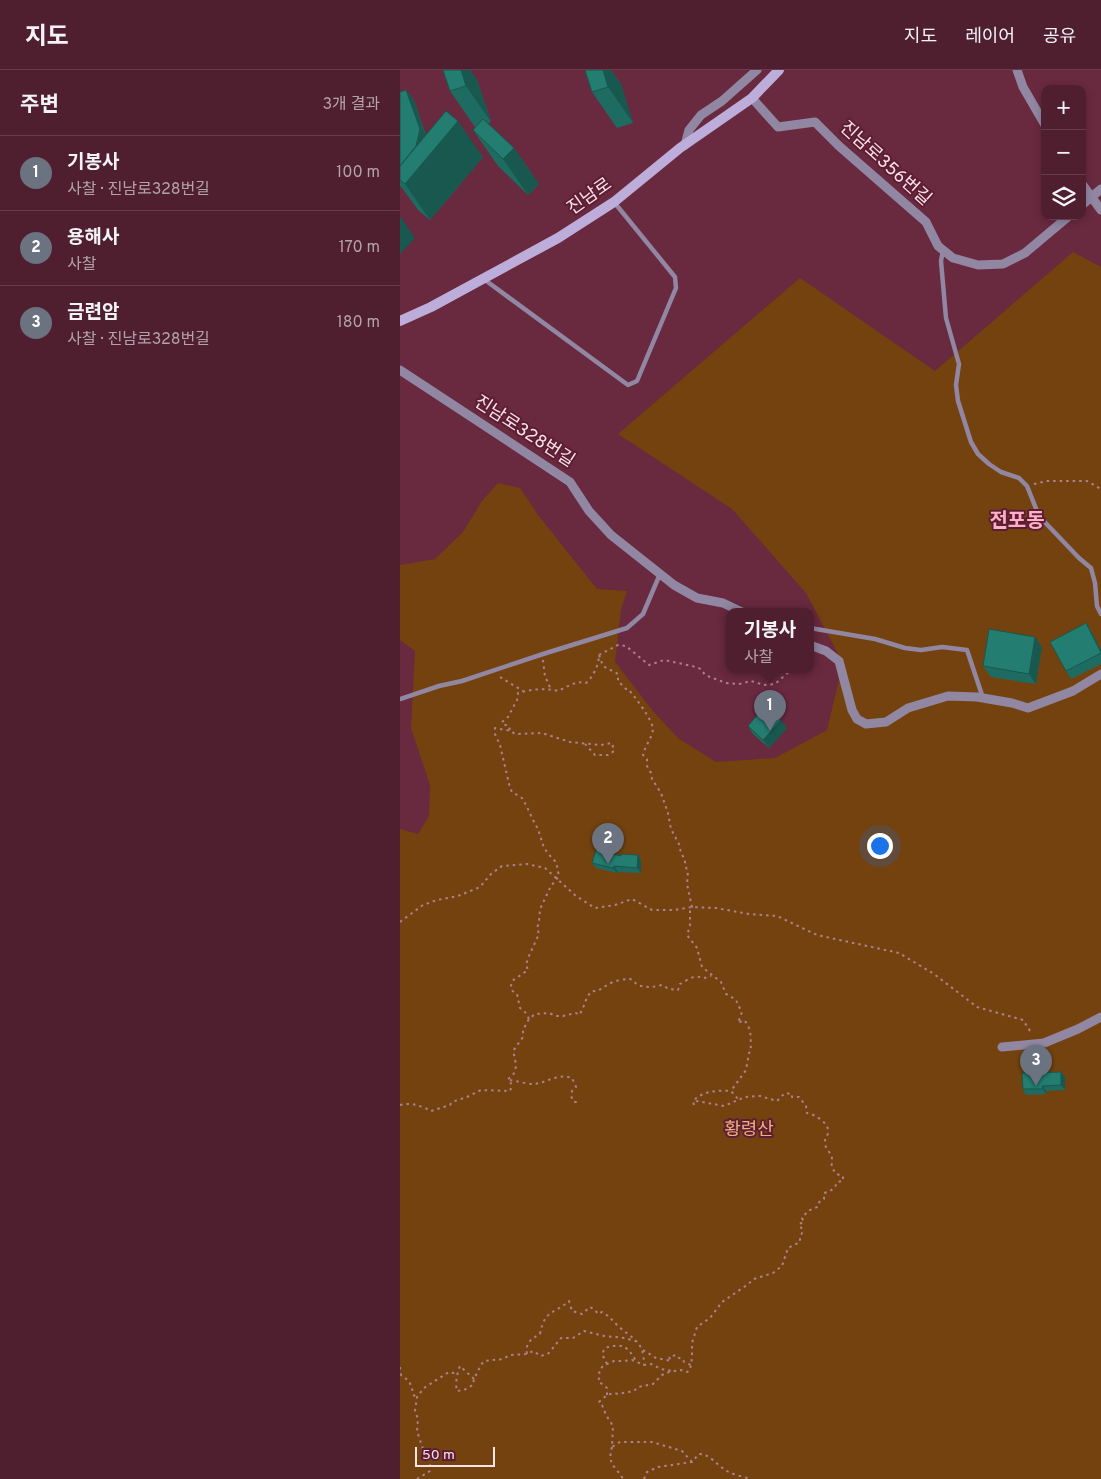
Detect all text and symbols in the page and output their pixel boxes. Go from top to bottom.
text: 지도 [25,23,69,53]
text: 지도 [904,26,937,49]
text: 레이어 [965,26,1015,49]
text: 공유 [1043,26,1076,49]
map controls [1041,85,1086,220]
button: + [1041,85,1086,130]
text: 주변 [20,92,59,119]
text: 3개 결과 [322,95,380,115]
street label: 진남로356번길 [834,117,936,211]
button: − [1041,130,1086,175]
text: 기봉사 [67,151,119,175]
text: 1 [33,163,39,183]
text: 100 m [336,163,380,183]
street label: 진남로 [563,173,617,221]
button: layers [1041,175,1086,220]
text: 사찰 · 진남로328번길 [67,180,210,200]
text: 용해사 [67,226,119,250]
text: 2 [31,238,41,258]
text: 170 m [339,238,380,258]
text: 사찰 [67,255,96,275]
text: 금련암 [67,301,119,325]
text: 3 [31,313,41,333]
text: 180 m [337,313,380,333]
text: 사찰 · 진남로328번길 [67,330,210,350]
street label: 진남로328번길 [469,391,579,473]
district label: 전포동 [989,509,1045,535]
popup [726,608,814,673]
text: 기봉사 [744,619,796,643]
text: 사찰 [744,648,773,668]
pin: 1 [754,690,786,731]
pin: 2 [592,823,624,864]
your location [867,833,893,859]
pin: 3 [1020,1045,1052,1086]
park label: 황령산 [724,1119,774,1142]
scale bar [415,1444,495,1467]
text: 50 m [422,1447,455,1464]

